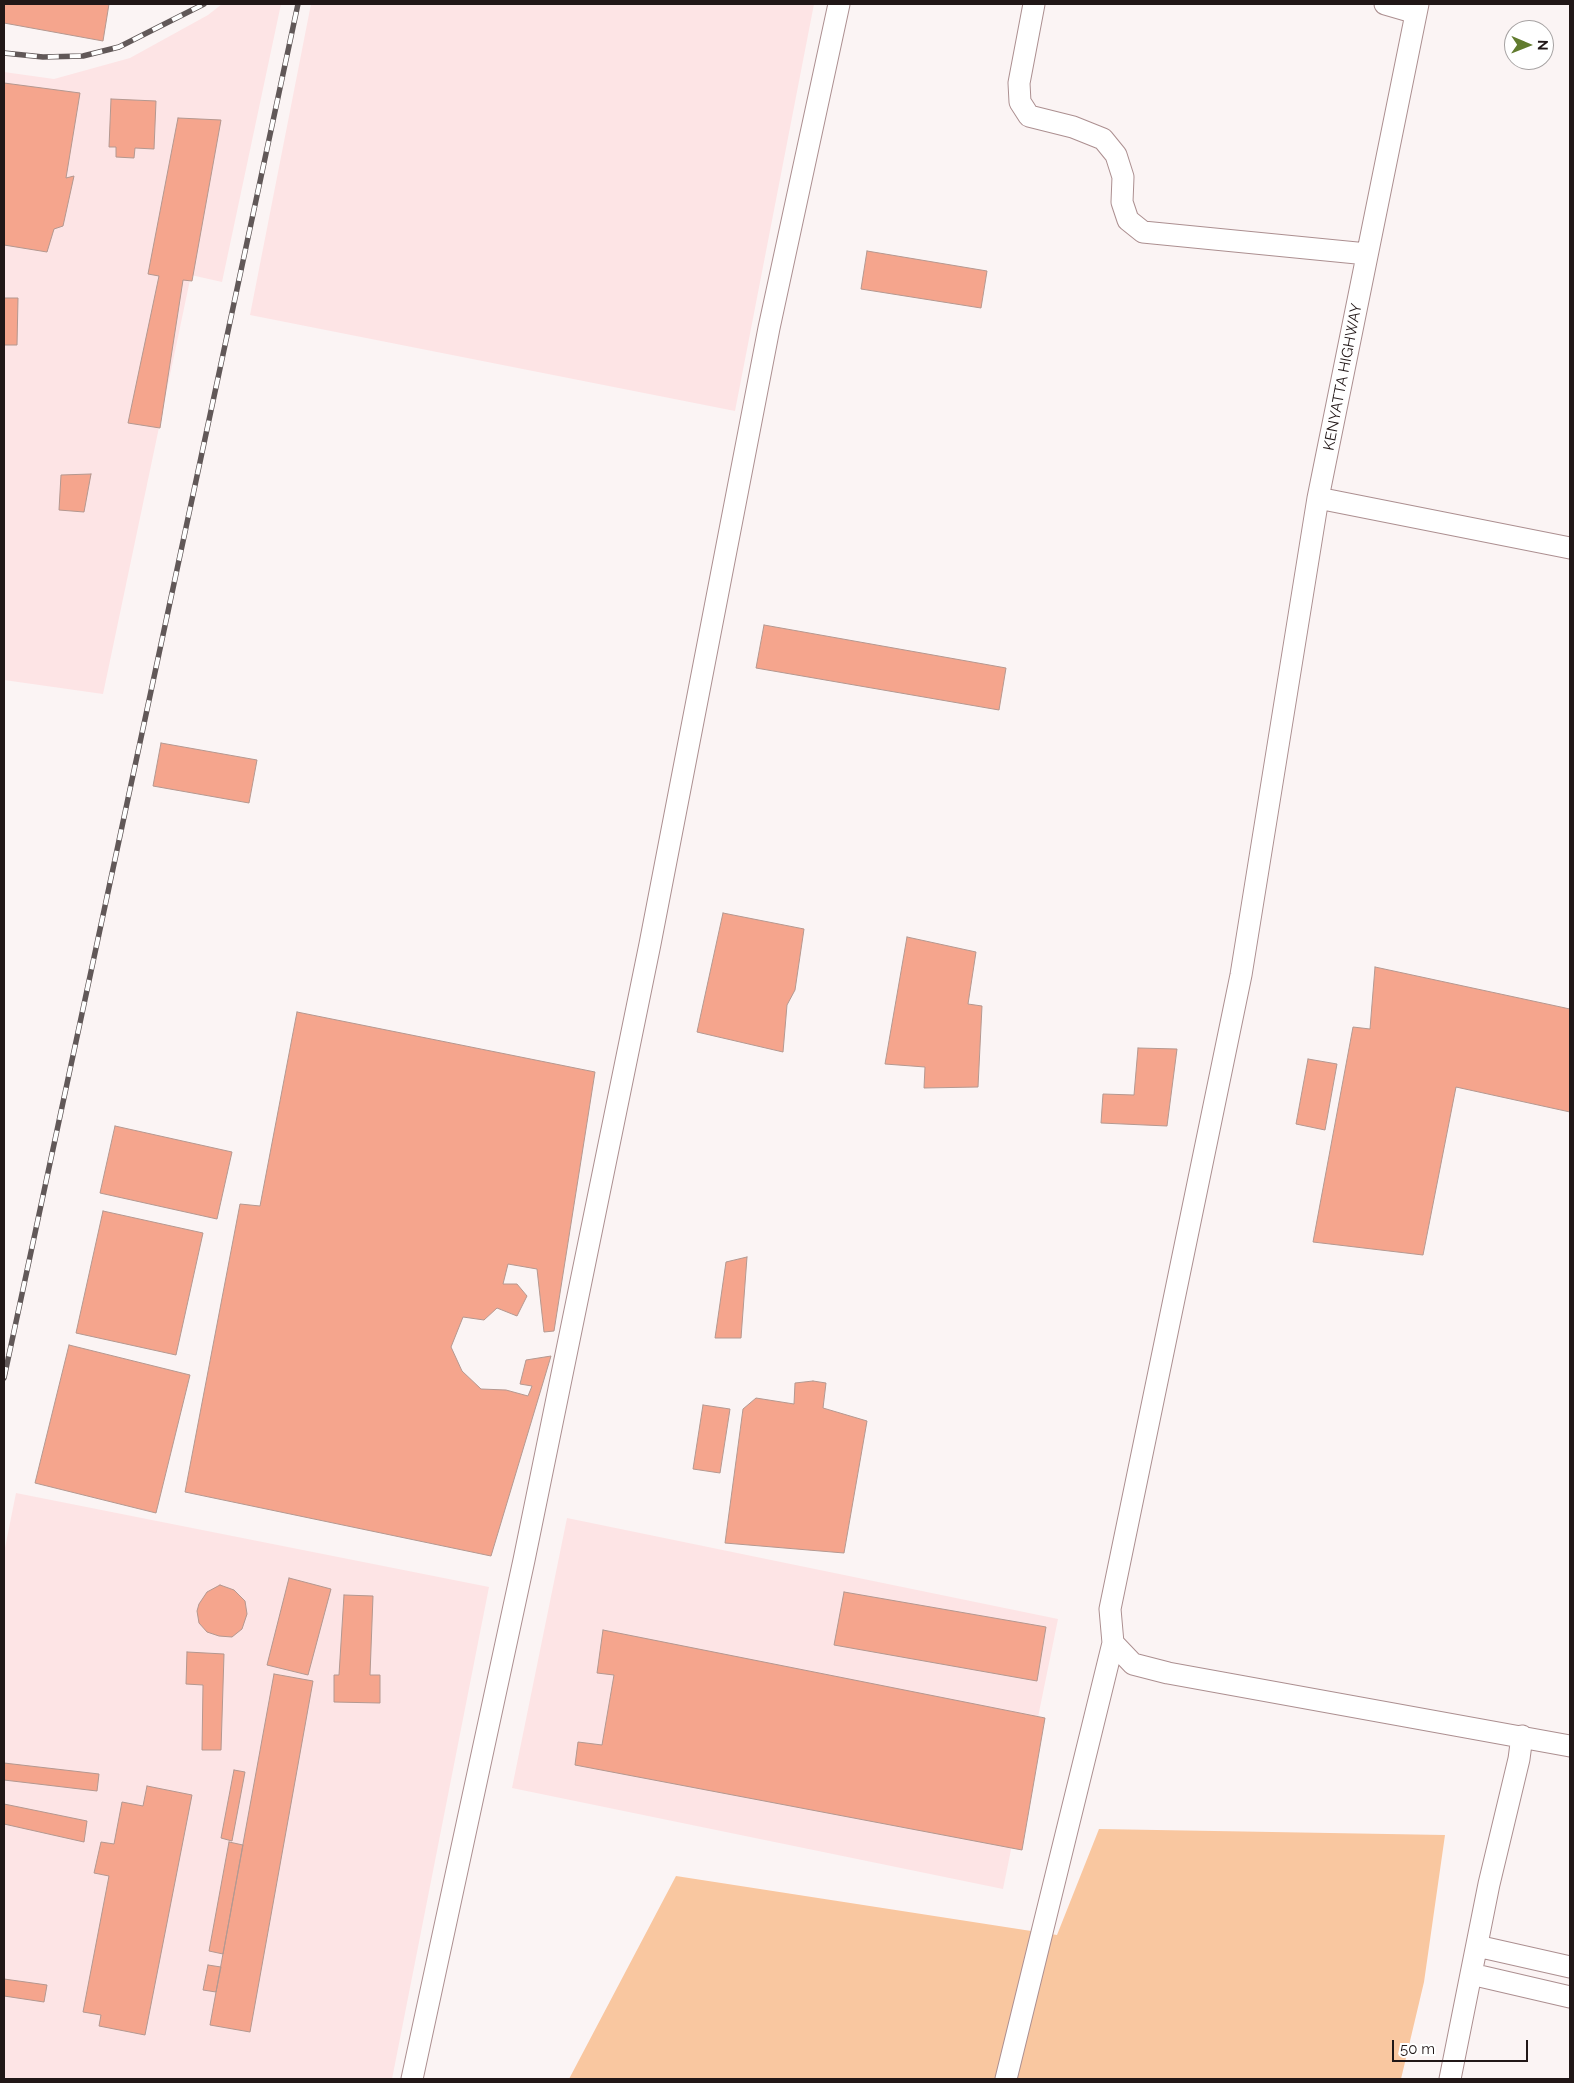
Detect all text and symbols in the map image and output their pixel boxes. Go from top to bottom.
north arrow [1504,20,1554,70]
text: N [1535,40,1551,51]
street label: KENYATTA HIGHWAY [1320,302,1366,452]
scale bar [1394,2030,1530,2062]
text: 50 m [1400,2040,1435,2058]

